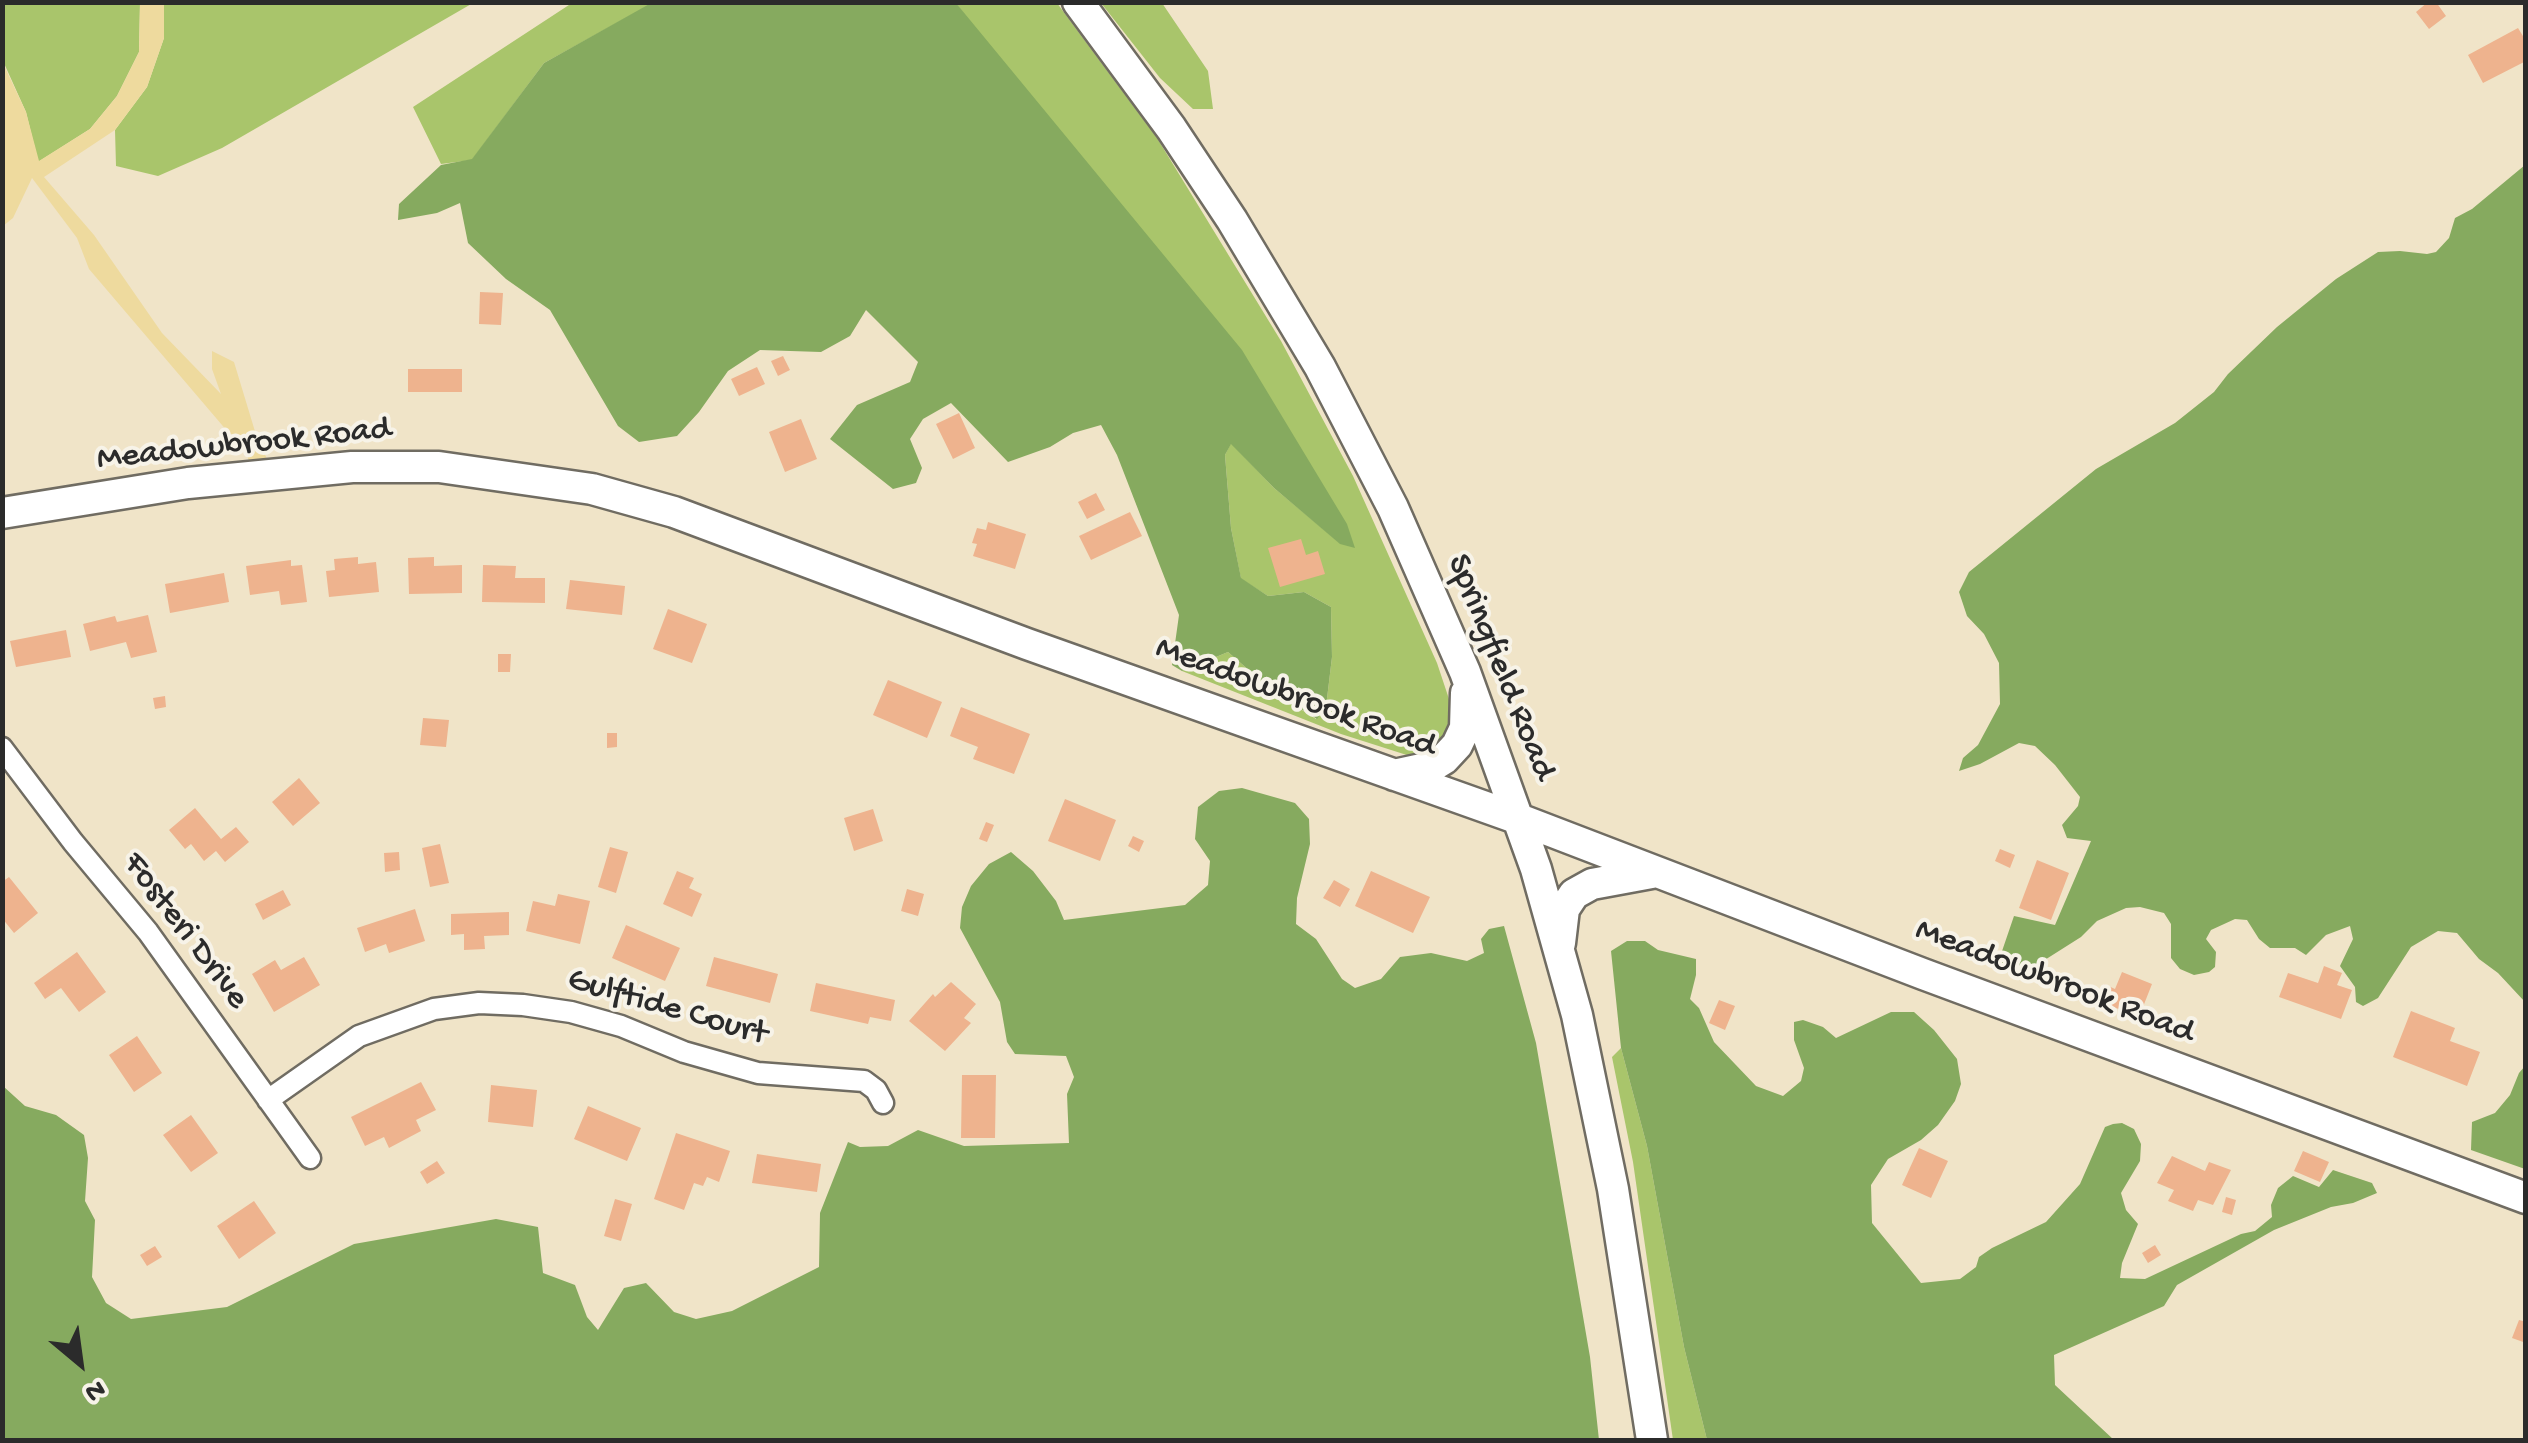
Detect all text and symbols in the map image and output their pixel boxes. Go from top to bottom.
street label: Meadowbrook Road [95,410,393,482]
street label: Springfield Road [1435,549,1563,787]
street label: Meadowbrook Road [1149,629,1441,769]
street label: Fosteri Drive [111,845,257,1019]
street label: Meadowbrook Road [1909,911,2199,1055]
street label: Gulftide Court [562,960,772,1058]
north arrow [30,1313,130,1413]
text: N [79,1371,111,1409]

